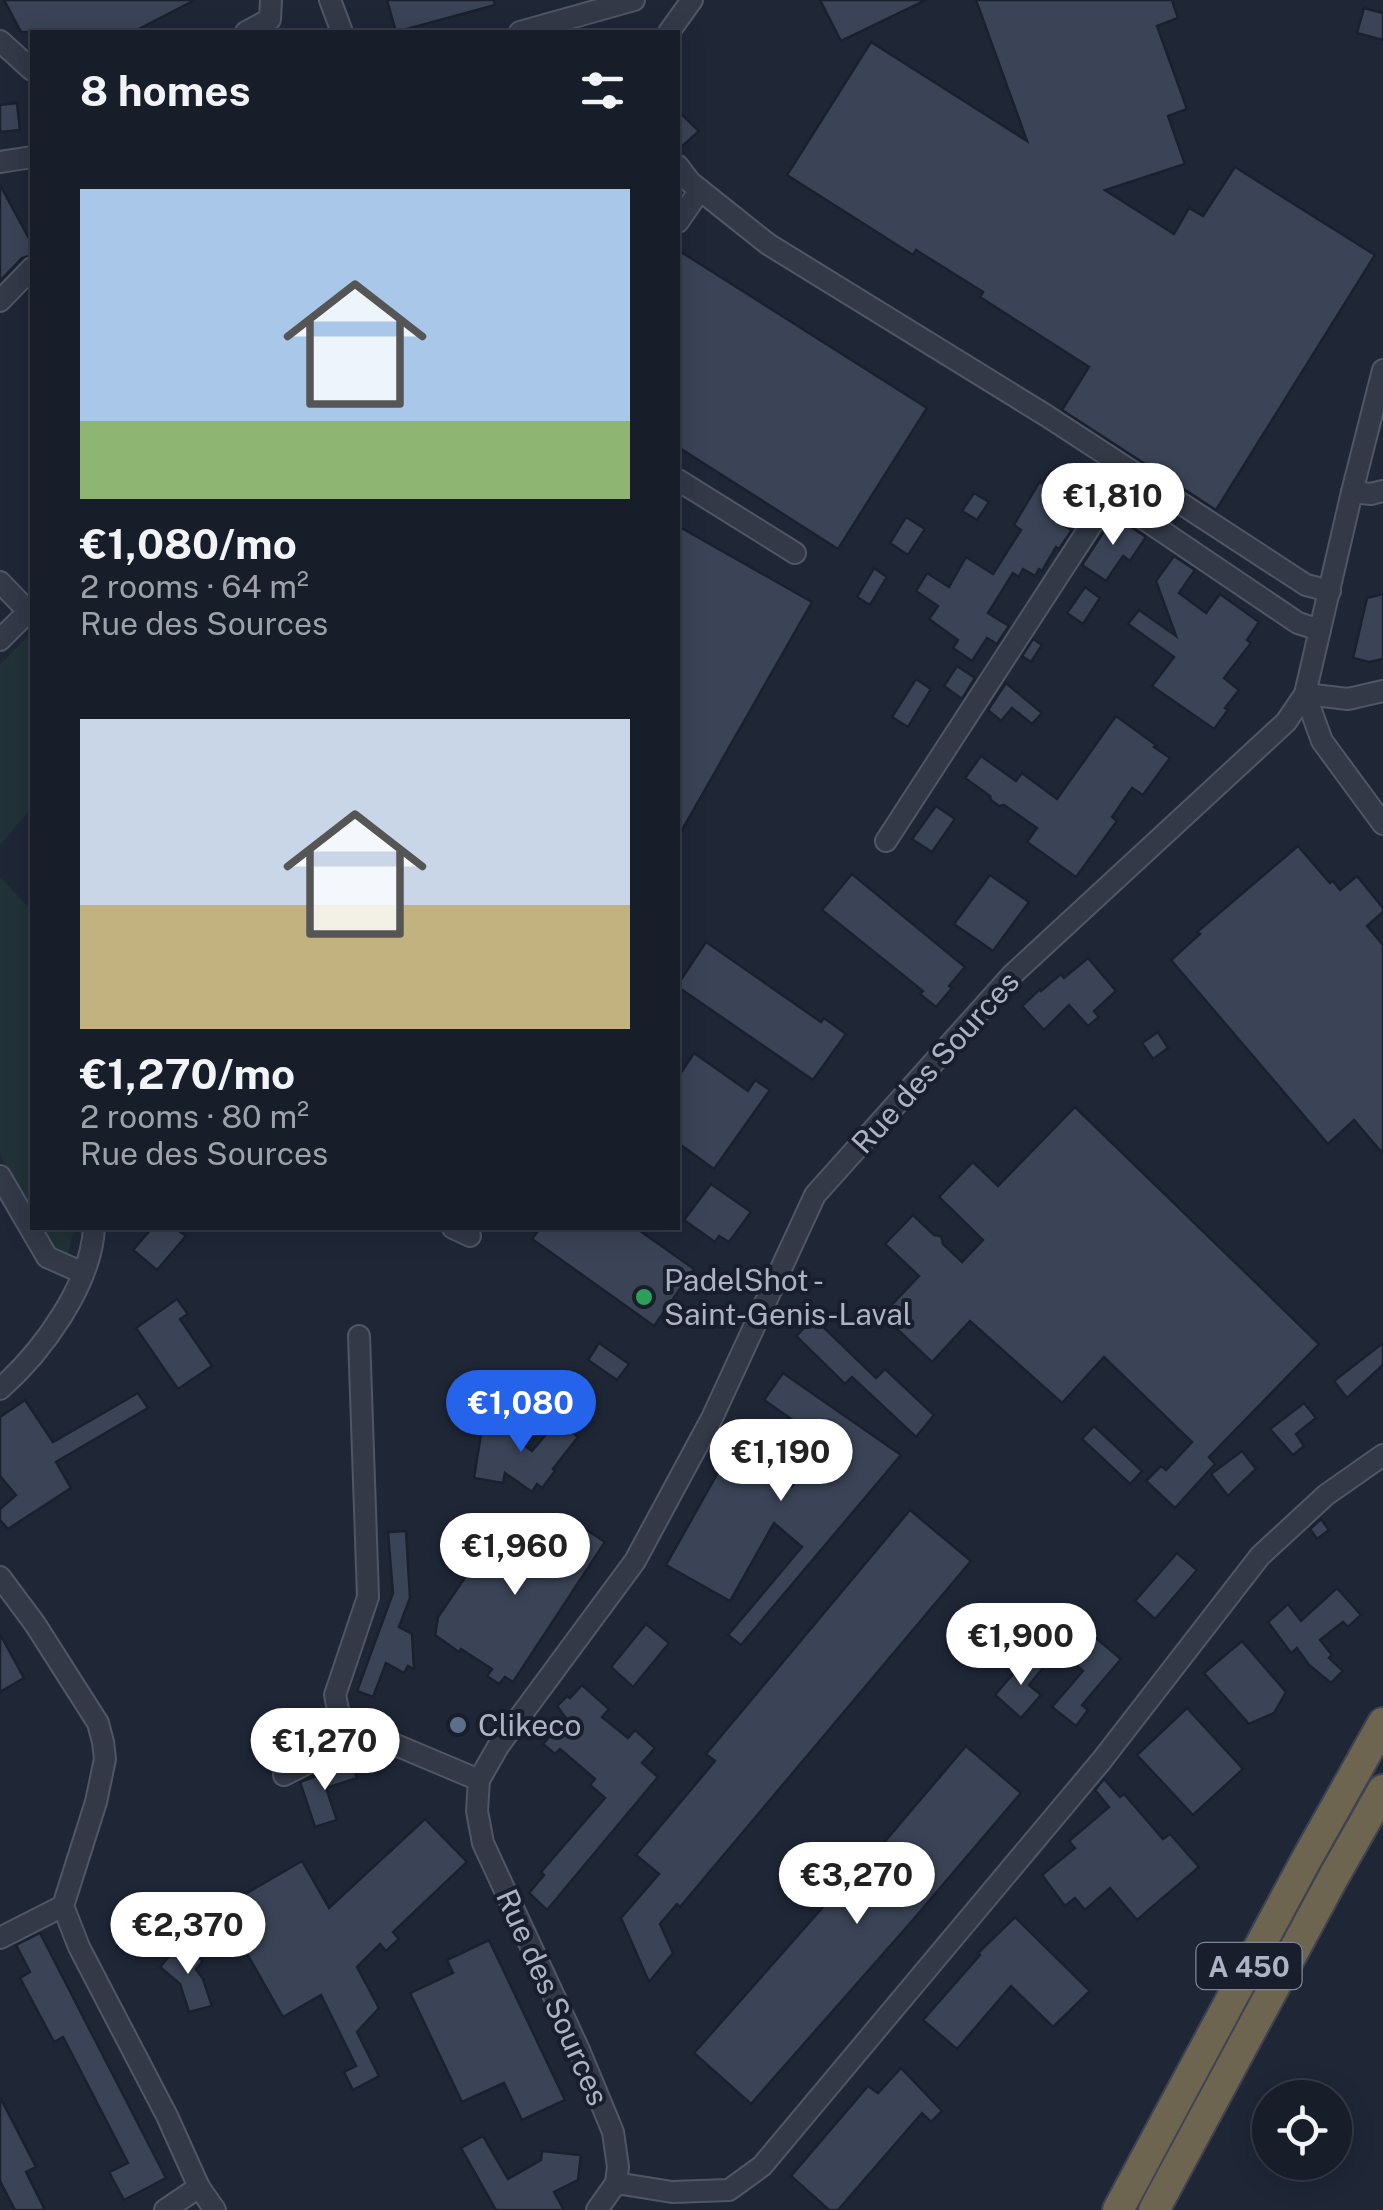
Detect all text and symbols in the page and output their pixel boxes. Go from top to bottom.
icon: filters [575,63,630,118]
text: 8 homes [80,66,251,115]
icon: home [265,254,445,434]
pin: €1,810 [1032,463,1194,548]
text: €1,810 [1063,477,1163,514]
text: €1,080/mo [80,519,297,568]
text: 2 rooms · 64 m² [80,568,309,605]
text: Rue des Sources [80,605,328,642]
icon: home [265,784,445,964]
street label: Rue des Sources [844,963,1026,1161]
text: €1,270/mo [80,1049,295,1098]
text: 2 rooms · 80 m² [80,1098,309,1135]
text: Rue des Sources [80,1135,328,1172]
place label: PadelShot - Saint-Genis-Laval [664,1262,912,1332]
marker: PadelShot - Saint-Genis-Laval [633,1286,655,1308]
pin: €1,080 [440,1370,602,1455]
text: €1,080 [468,1384,574,1421]
pin: €1,190 [700,1419,862,1504]
text: €1,190 [732,1433,830,1470]
pin: €1,960 [434,1513,596,1598]
text: €1,960 [462,1527,568,1564]
pin: €1,900 [940,1603,1102,1688]
text: €1,900 [968,1617,1074,1654]
place label: Clikeco [478,1707,582,1743]
pin: €1,270 [244,1708,406,1793]
marker: Clikeco [447,1714,469,1736]
text: €1,270 [273,1722,377,1759]
pin: €3,270 [776,1842,938,1927]
text: €3,270 [801,1856,913,1893]
street label: Rue des Sources [489,1883,617,2111]
pin: €2,370 [107,1892,269,1977]
text: €2,370 [132,1906,244,1943]
road number: A 450 [1196,1943,1302,1989]
map controls [1252,2080,1352,2180]
button: locate [1252,2080,1352,2180]

